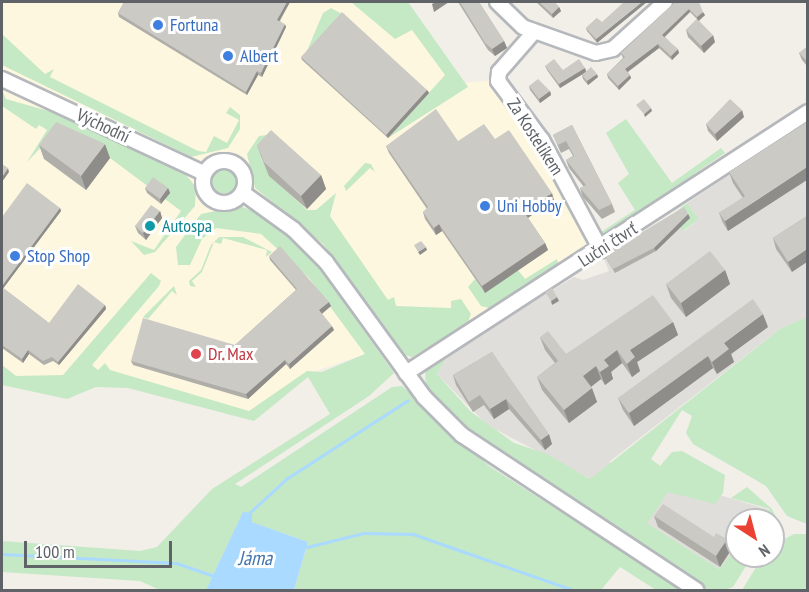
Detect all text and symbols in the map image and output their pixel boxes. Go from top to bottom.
place label: Fortuna [170,14,218,36]
marker: Fortuna [151,18,165,32]
place label: Albert [240,45,278,67]
marker: Albert [221,49,235,63]
street label: Za Kostelíkem [502,95,568,179]
street label: Východní [73,104,133,148]
place label: Uni Hobby [497,195,562,217]
marker: Uni Hobby [478,199,492,213]
place label: Autospa [162,215,212,237]
street label: Luční čtvrť [575,218,641,272]
marker: Autospa [143,219,157,233]
place label: Stop Shop [27,245,90,267]
marker: Stop Shop [8,249,22,263]
place label: Dr. Max [208,343,255,365]
marker: Dr. Max [189,347,203,361]
north arrow [725,508,785,568]
scale bar [27,529,176,567]
text: 100 m [35,540,75,563]
text: N [755,540,774,562]
water label: Jáma [238,546,272,570]

